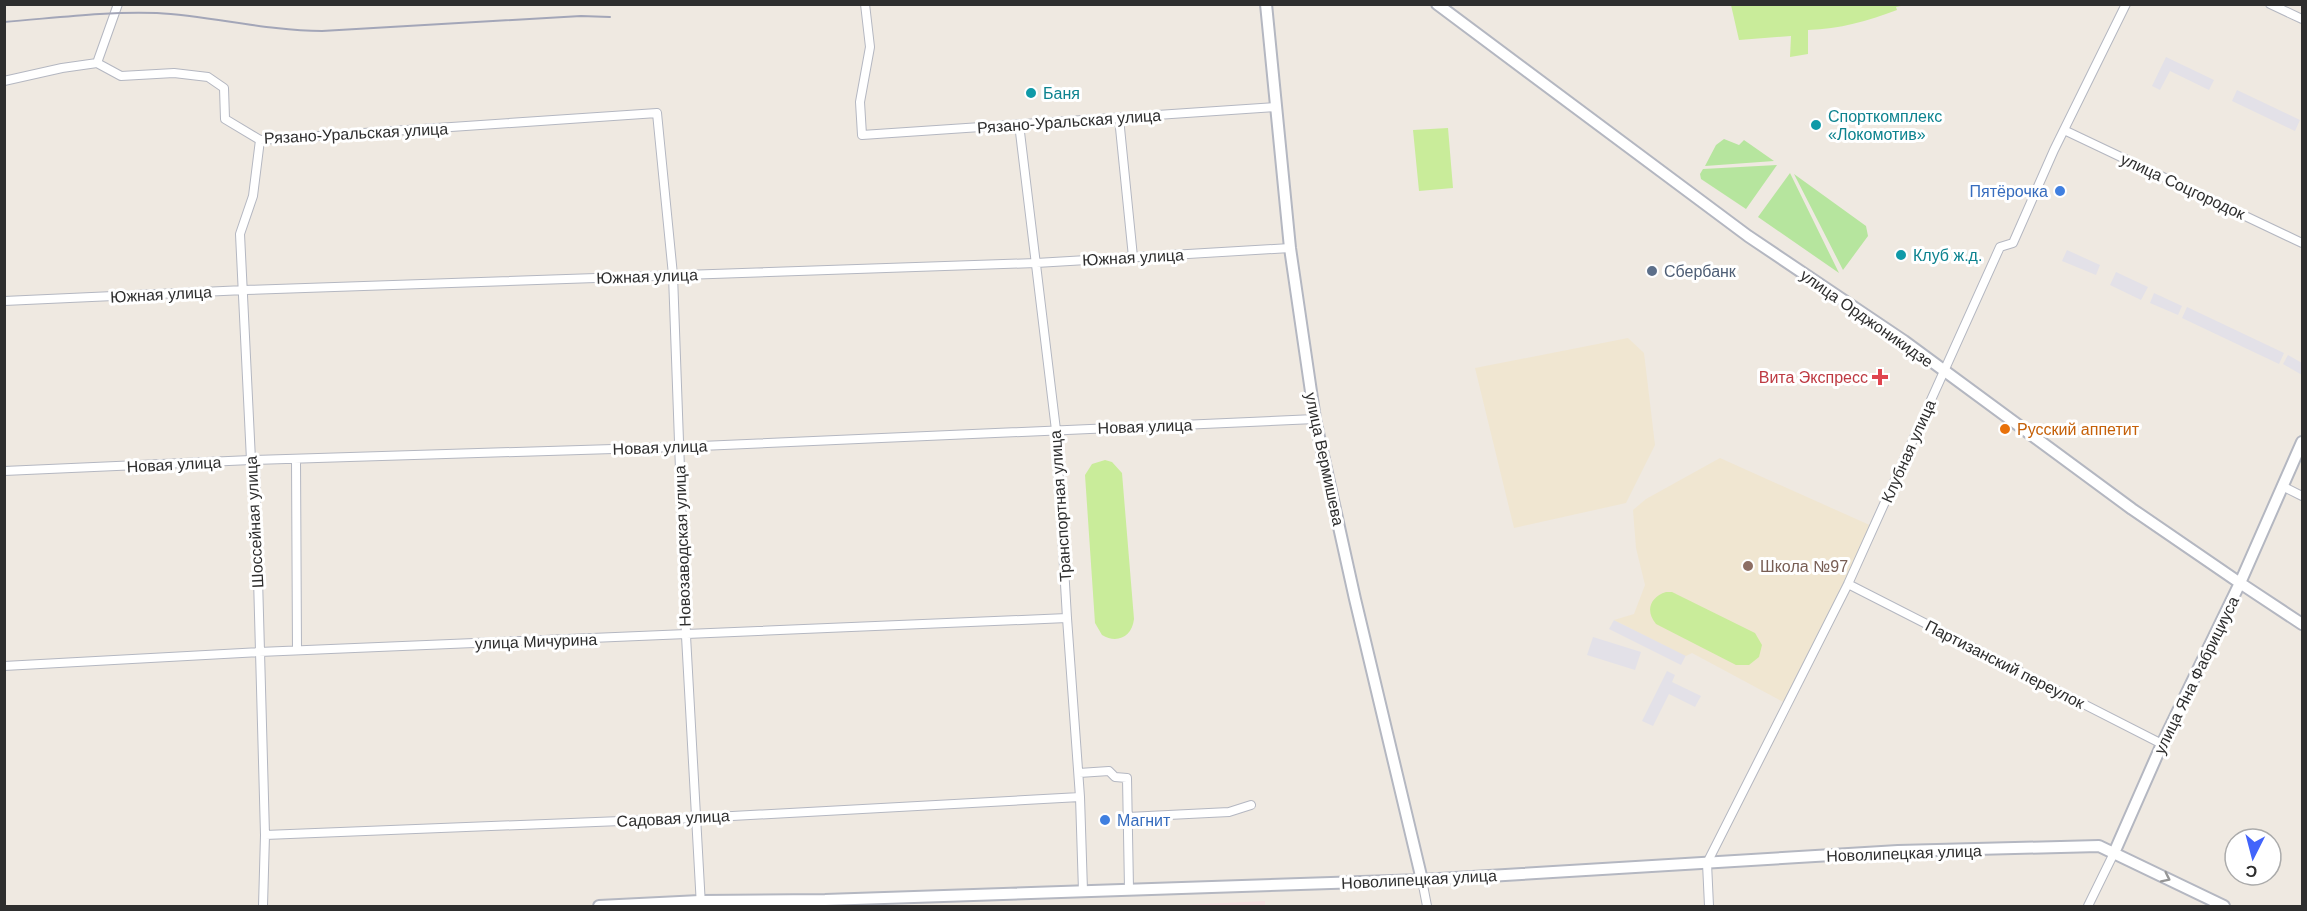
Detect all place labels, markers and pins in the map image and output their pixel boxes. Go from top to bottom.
place label: Баня [1043,85,1080,102]
marker: Баня [1024,86,1038,100]
place label: Спорткомплекс «Локомотив» [1828,108,1942,143]
marker: Спорткомплекс «Локомотив» [1809,118,1823,132]
place label: Пятёрочка [1970,183,2048,200]
marker: Пятёрочка [2053,184,2067,198]
place label: Клуб ж.д. [1913,247,1982,264]
marker: Клуб ж.д. [1894,248,1908,262]
place label: Сбербанк [1664,263,1737,280]
marker: Сбербанк [1645,264,1659,278]
place label: Вита Экспресс [1759,369,1868,386]
marker: Вита Экспресс [1873,370,1887,384]
place label: Русский аппетит [2017,421,2140,438]
marker: Русский аппетит [1998,422,2012,436]
place label: Школа №97 [1760,558,1848,575]
marker: Школа №97 [1741,559,1755,573]
place label: Магнит [1117,812,1171,829]
marker: Магнит [1098,813,1112,827]

